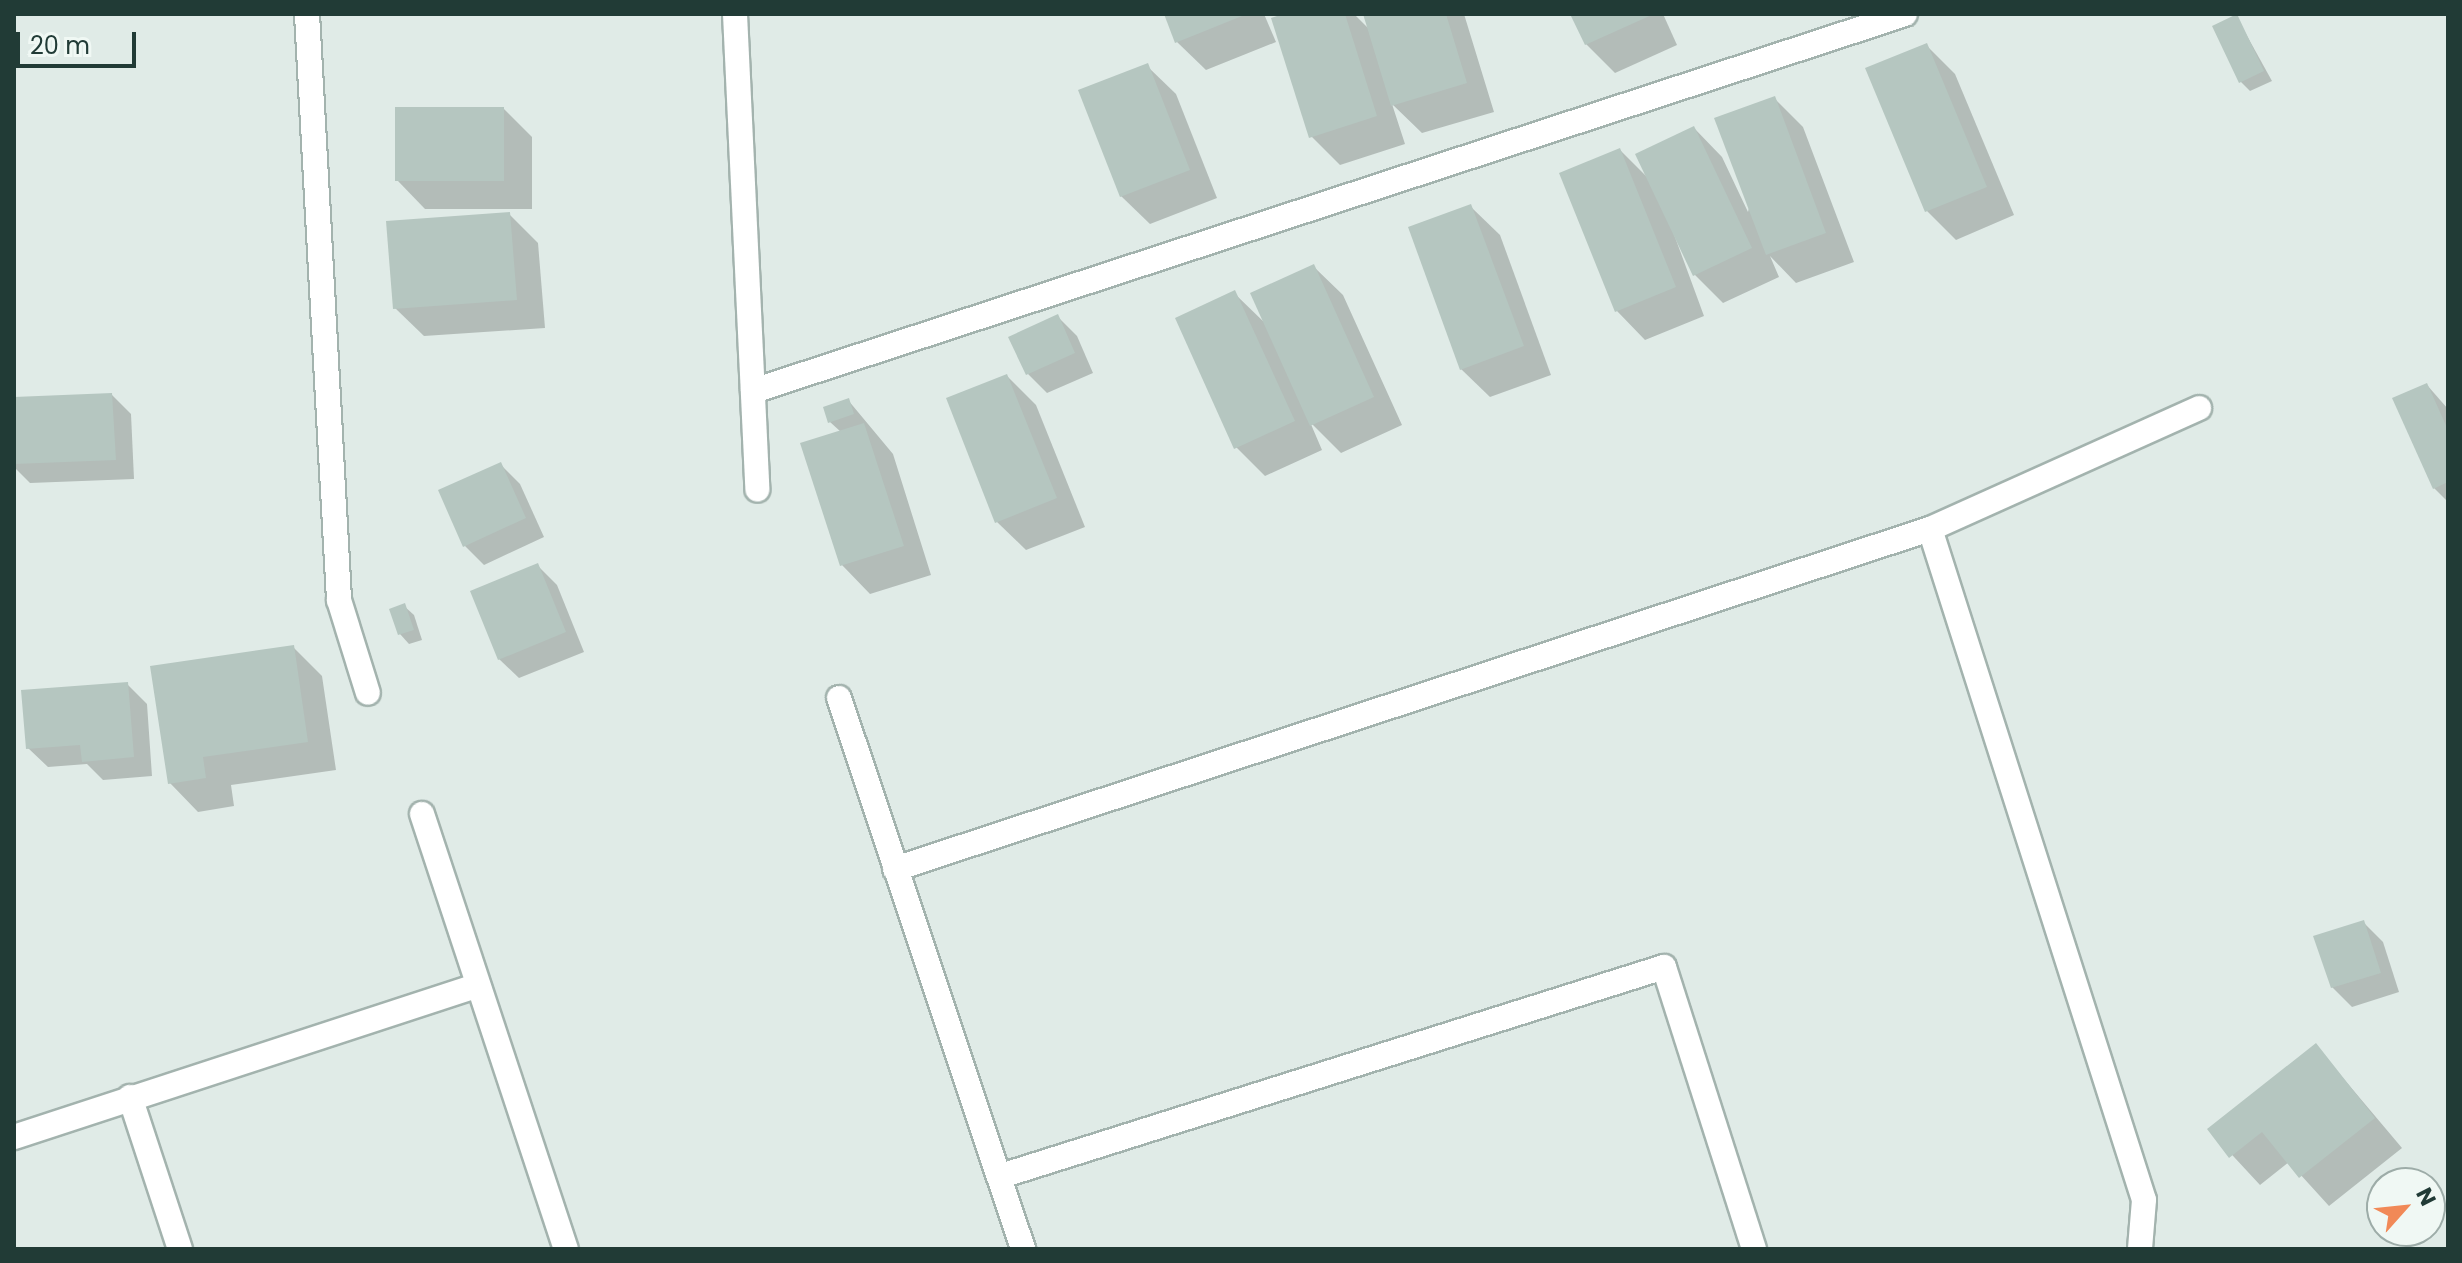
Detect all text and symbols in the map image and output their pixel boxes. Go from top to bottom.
scale bar [20,16,140,66]
text: 20 m [30,29,90,62]
north arrow [2366,1167,2446,1247]
text: N [2408,1182,2444,1211]

